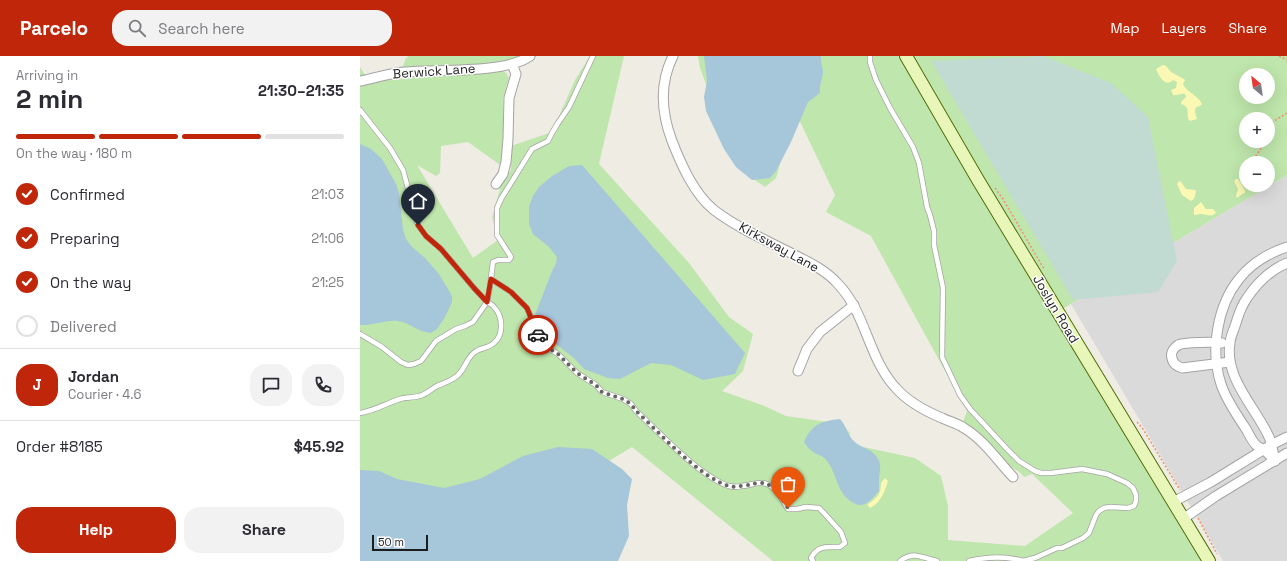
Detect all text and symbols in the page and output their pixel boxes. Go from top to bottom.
search box [112,10,392,46]
text: Parcelo [20,16,88,41]
icon: search [126,17,148,39]
text: Search here [158,19,245,38]
text: Map [1110,19,1140,37]
text: Layers [1162,19,1206,37]
text: Share [1228,19,1267,37]
street label: Berwick Lane [392,60,476,82]
text: Arriving in [16,67,78,84]
north arrow [1239,68,1275,104]
map controls [1239,68,1275,192]
text: 21:30–21:35 [258,81,344,100]
text: 2 min [16,82,83,116]
button: + [1239,112,1275,148]
text: On the way · 180 m [16,145,132,162]
button: − [1239,156,1275,192]
icon: check [16,183,38,205]
pin [401,184,435,225]
text: Confirmed [50,185,125,204]
text: 21:03 [311,186,344,203]
icon: home [407,190,429,212]
street label: Kirksway Lane [736,218,822,276]
icon: check [16,227,38,249]
text: Preparing [50,229,120,248]
text: 21:06 [311,230,344,247]
icon: check [16,271,38,293]
street label: Joslyn Road [1029,272,1083,346]
text: On the way [50,273,131,292]
text: 21:25 [312,274,344,291]
courier [518,315,558,355]
text: Delivered [50,317,117,336]
icon: car [527,324,549,346]
button: chat [250,364,292,406]
button: phone [302,364,344,406]
text: Jordan [68,367,119,386]
text: J [32,375,42,394]
text: Courier · 4.6 [68,386,141,403]
text: Order #8185 [16,437,103,456]
text: $45.92 [294,437,344,456]
pin [771,467,805,508]
icon: bag [777,473,799,495]
button: Help [16,507,176,553]
button: Share [184,507,344,553]
scale bar [372,533,428,552]
text: 50 m [378,535,404,549]

